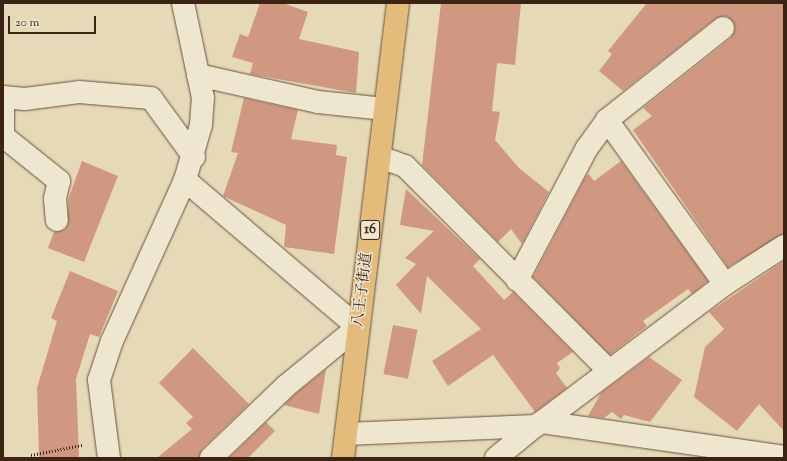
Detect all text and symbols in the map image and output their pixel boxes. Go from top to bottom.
scale bar [10,8,98,34]
text: 20 m [15,14,39,32]
road number: 16 [360,218,380,242]
street label: 八王子街道 [349,252,377,328]

